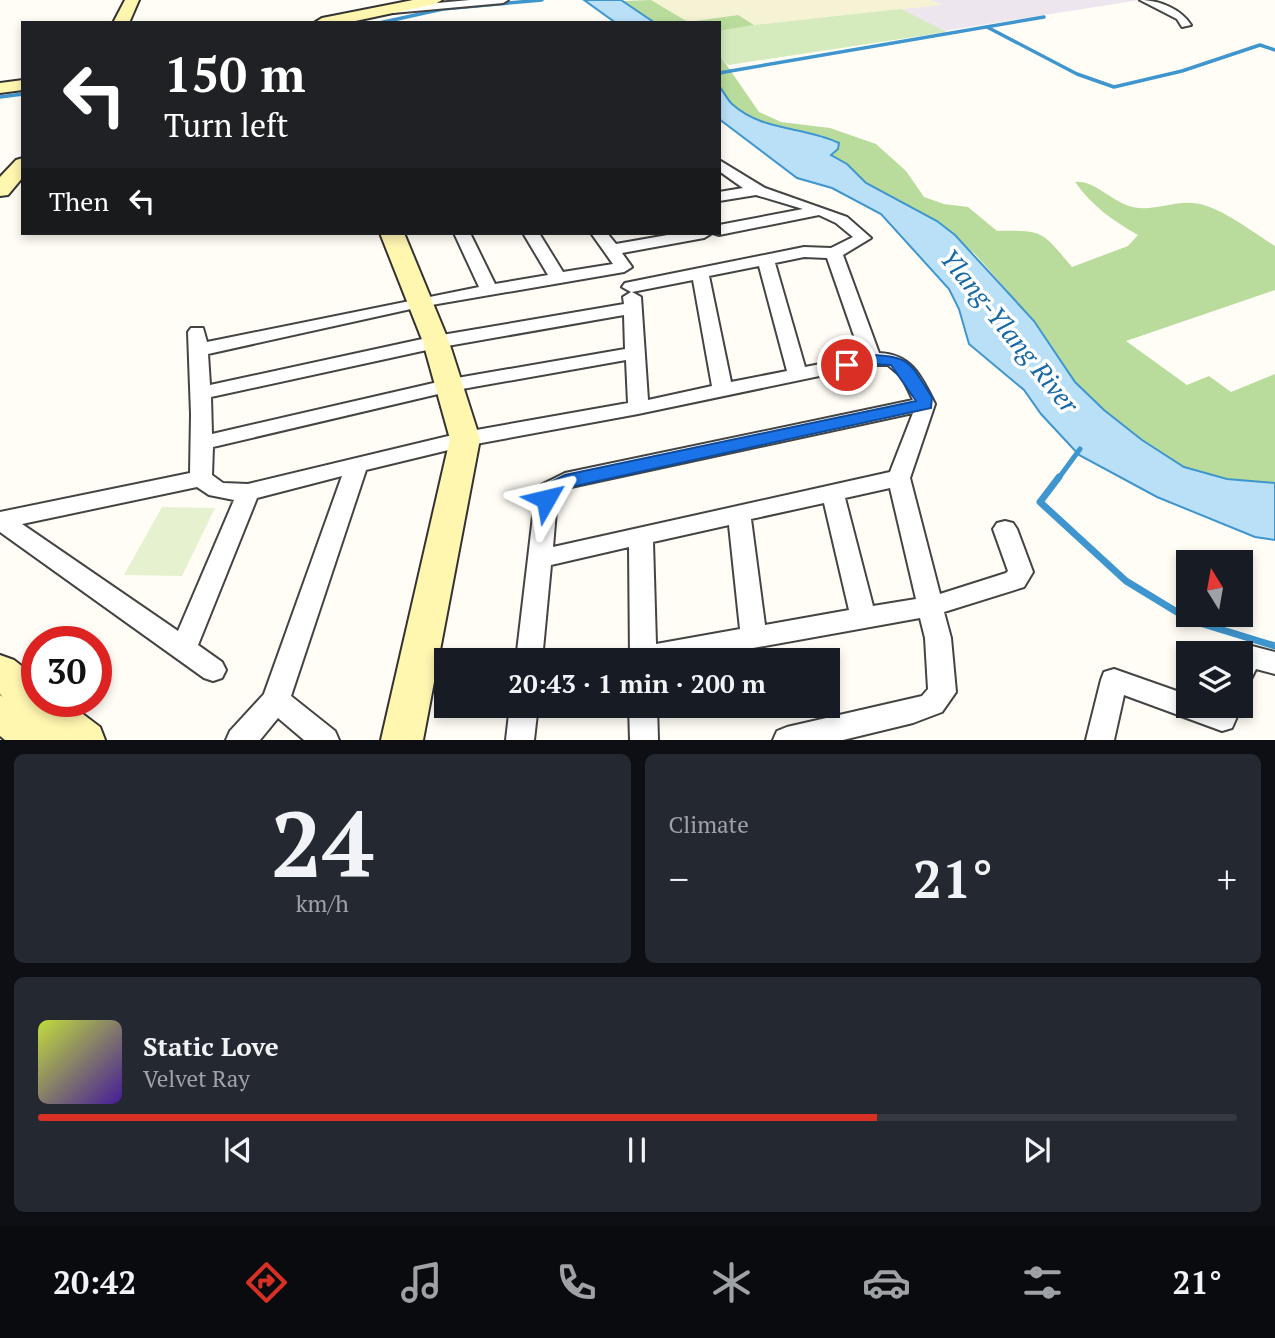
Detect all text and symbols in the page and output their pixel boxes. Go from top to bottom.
text: 150 m [164,41,306,106]
icon: left [49,49,140,140]
text: Turn left [164,104,288,146]
icon: left [123,182,161,220]
text: Then [49,184,109,218]
water label: Ylang-Ylang River [933,241,1087,420]
pin [817,335,877,395]
icon: arrive [828,346,866,384]
position arrow [509,462,583,536]
north arrow [1176,550,1253,626]
map controls [1176,550,1253,718]
speed limit sign: 30 [21,626,112,717]
button: layers [1176,641,1253,718]
text: 20:43 · 1 min · 200 m [508,666,766,700]
text: 24 [271,782,374,903]
text: Climate [669,809,749,840]
text: 21° [913,844,993,913]
text: − [669,854,689,904]
text: + [1217,854,1237,904]
text: km/h [296,888,349,919]
text: Static Love [143,1029,279,1063]
text: Velvet Ray [143,1063,250,1094]
icon: previous [219,1131,257,1169]
icon: pause [618,1131,656,1169]
icon: next [1018,1131,1056,1169]
icon: directions [242,1258,291,1307]
icon: music [397,1258,446,1307]
icon: phone [552,1258,601,1307]
icon: climate [707,1258,756,1307]
icon: car [862,1258,911,1307]
icon: filters [1018,1258,1067,1307]
text: 20:42 [53,1261,136,1303]
text: 21° [1173,1261,1222,1303]

